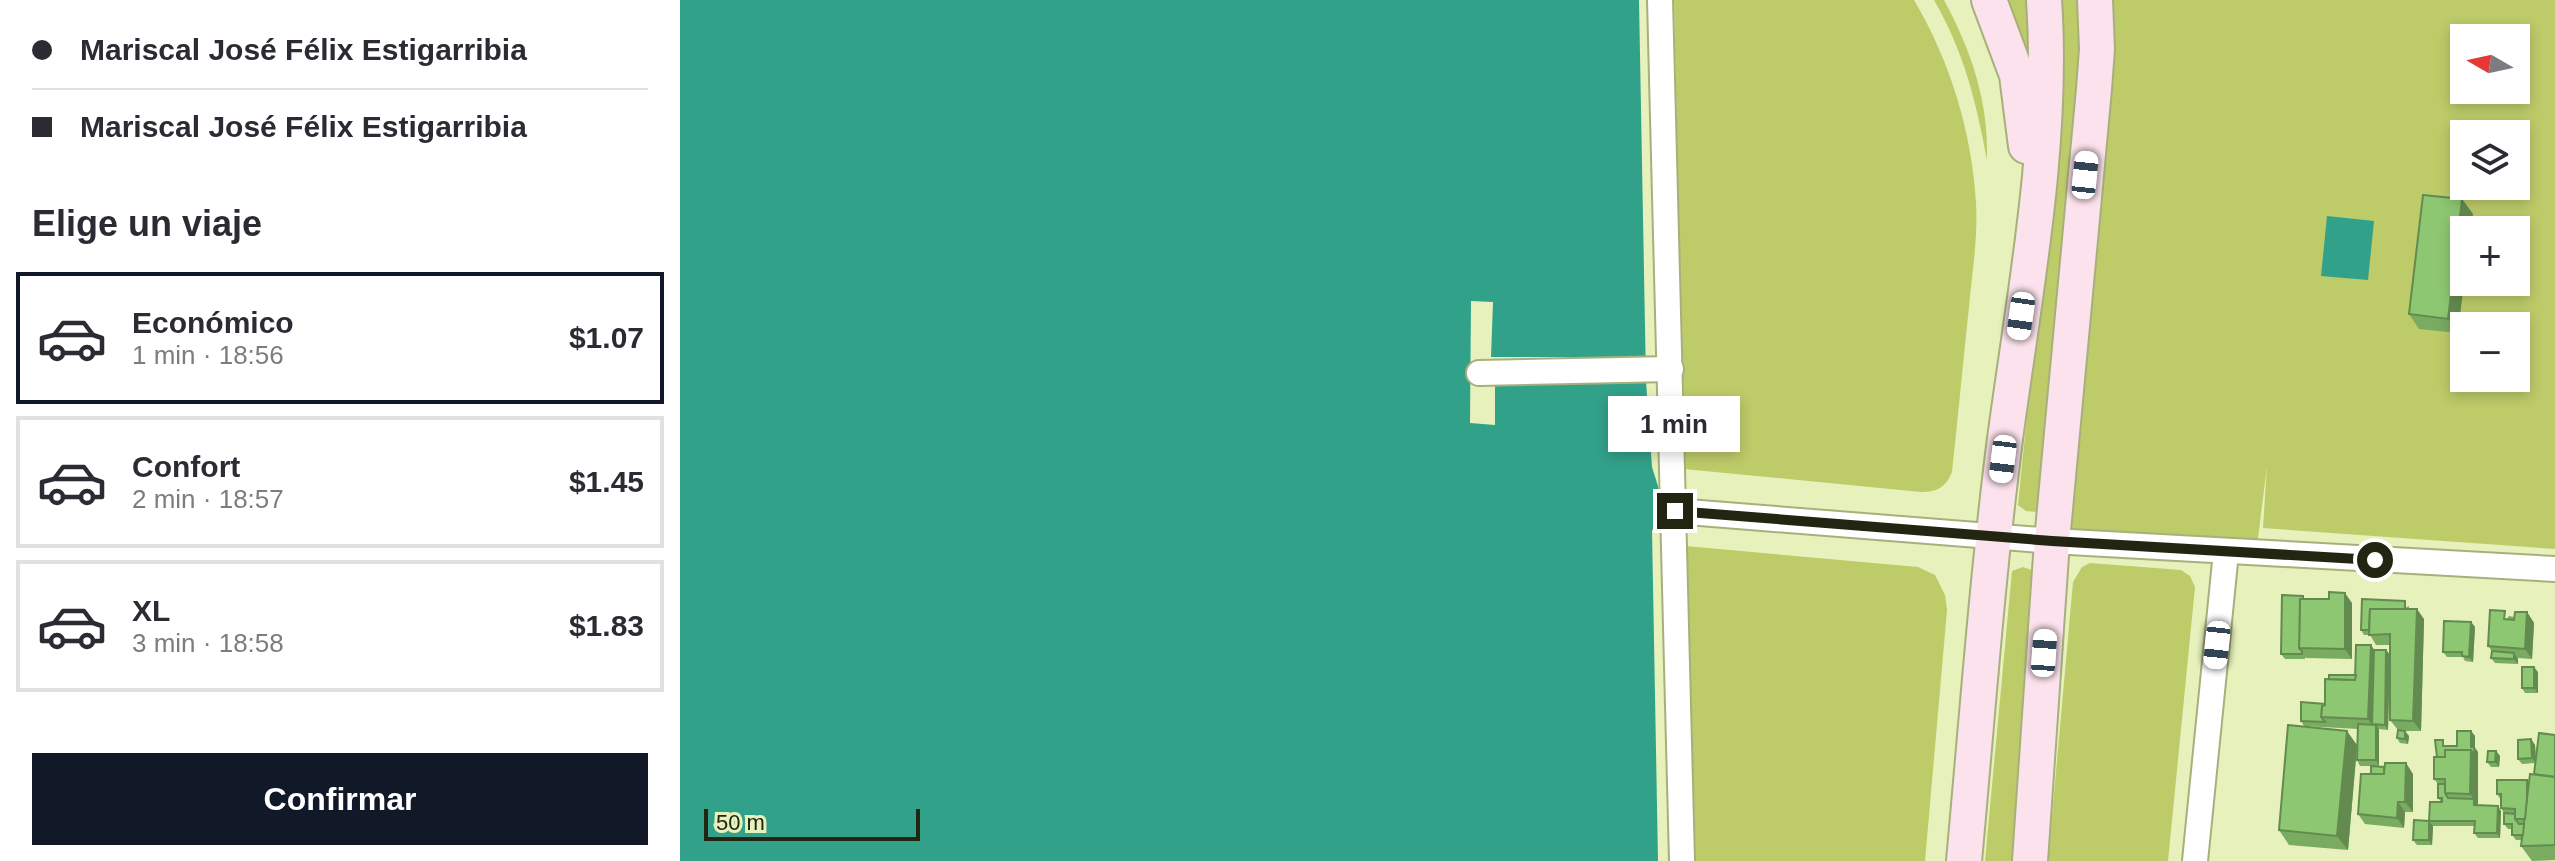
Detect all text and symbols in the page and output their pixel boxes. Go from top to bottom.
north arrow [2450,24,2530,104]
map controls [2450,24,2530,392]
text: Mariscal José Félix Estigarribia [80,33,527,66]
text: Mariscal José Félix Estigarribia [80,110,527,143]
button: layers [2450,120,2530,200]
car [2071,150,2099,200]
text: Elige un viaje [32,203,262,244]
button: + [2450,216,2530,296]
car [2006,291,2036,341]
icon: car [36,302,108,374]
text: Económico [132,306,294,339]
button: − [2450,312,2530,392]
text: $1.07 [569,321,644,354]
text: 1 min · 18:56 [132,340,284,370]
callout: 1 min [1609,395,1741,451]
text: 1 min [1640,409,1708,439]
car [1988,434,2018,484]
icon: car [36,446,108,518]
text: Confort [132,450,240,483]
text: $1.45 [569,465,644,498]
text: 2 min · 18:57 [132,484,284,514]
route end [1657,493,1693,529]
route start [2357,542,2393,578]
icon: car [36,590,108,662]
text: XL [132,594,170,627]
text: $1.83 [569,609,644,642]
car [2203,620,2231,670]
text: 3 min · 18:58 [132,628,284,658]
car [2030,628,2058,678]
button: Confirmar [32,753,648,845]
scale bar [704,805,920,841]
text: 50 m [716,810,765,835]

